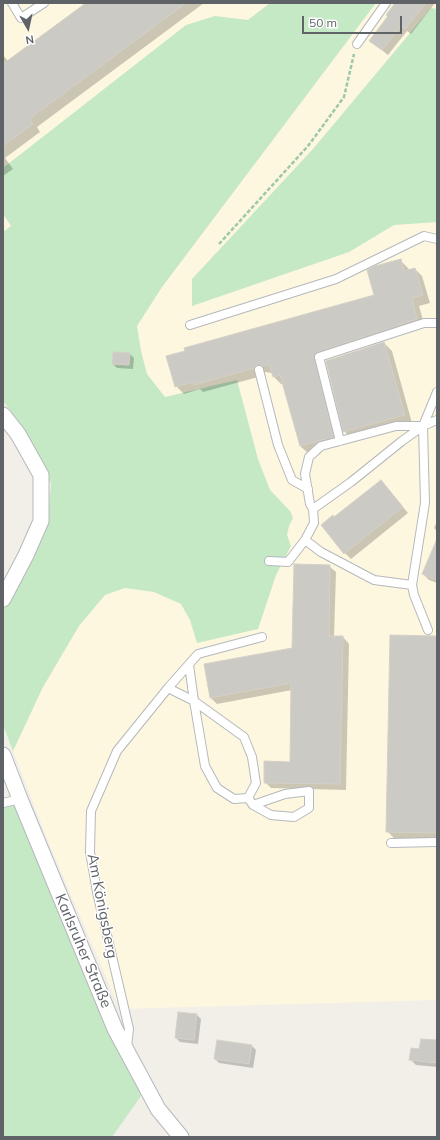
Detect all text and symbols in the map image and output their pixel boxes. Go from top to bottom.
north arrow [8,8,48,48]
scale bar [304,8,404,34]
text: 50 m [309,15,337,30]
text: N [25,32,35,47]
street label: Am Königsberg [83,852,121,960]
street label: Karlsruher Straße [51,891,115,1011]

